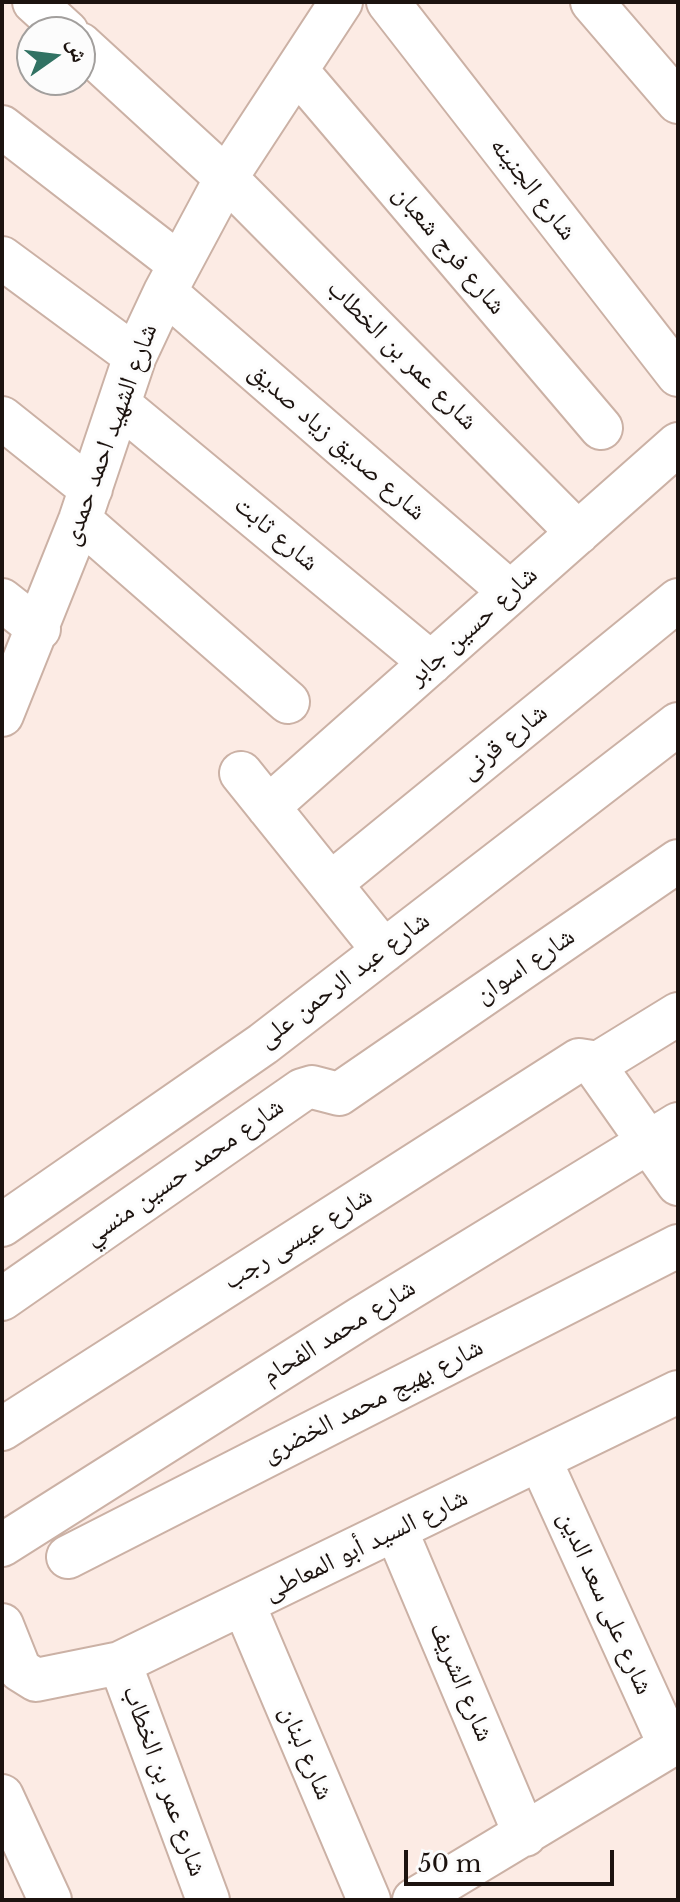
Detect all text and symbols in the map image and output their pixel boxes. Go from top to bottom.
north arrow [16,16,96,96]
text: ش [62,36,94,65]
street label: شارع الجنينه [483,131,583,247]
street label: شارع فرج شعبان [386,179,512,321]
street label: شارع عمر بن الخطاب [320,273,484,437]
street label: شارع الشهيد احمد حمدى [55,320,165,550]
street label: شارع صديق زياد صديق [242,356,432,528]
street label: شارع ثابت [227,490,325,578]
street label: شارع حسين جابر [402,560,544,692]
street label: شارع قرنى [454,697,554,787]
street label: شارع عبد الرحمن على [252,905,436,1055]
street label: شارع اسوان [469,921,581,1011]
street label: شارع محمد حسين منسي [78,1091,290,1253]
street label: شارع عيسى رجب [218,1181,378,1297]
street label: شارع محمد الفحام [257,1272,421,1392]
street label: شارع بهيج محمد الخضرى [257,1332,489,1470]
street label: شارع السيد أبو المعاطى [259,1482,473,1608]
street label: شارع على سعد الدين [551,1506,659,1700]
street label: شارع الشريف [422,1618,500,1746]
street label: شارع عمر بن الخطاب [115,1681,213,1881]
street label: شارع لبنان [272,1701,340,1805]
scale bar [408,1834,618,1884]
text: 50 m [418,1849,481,1878]

